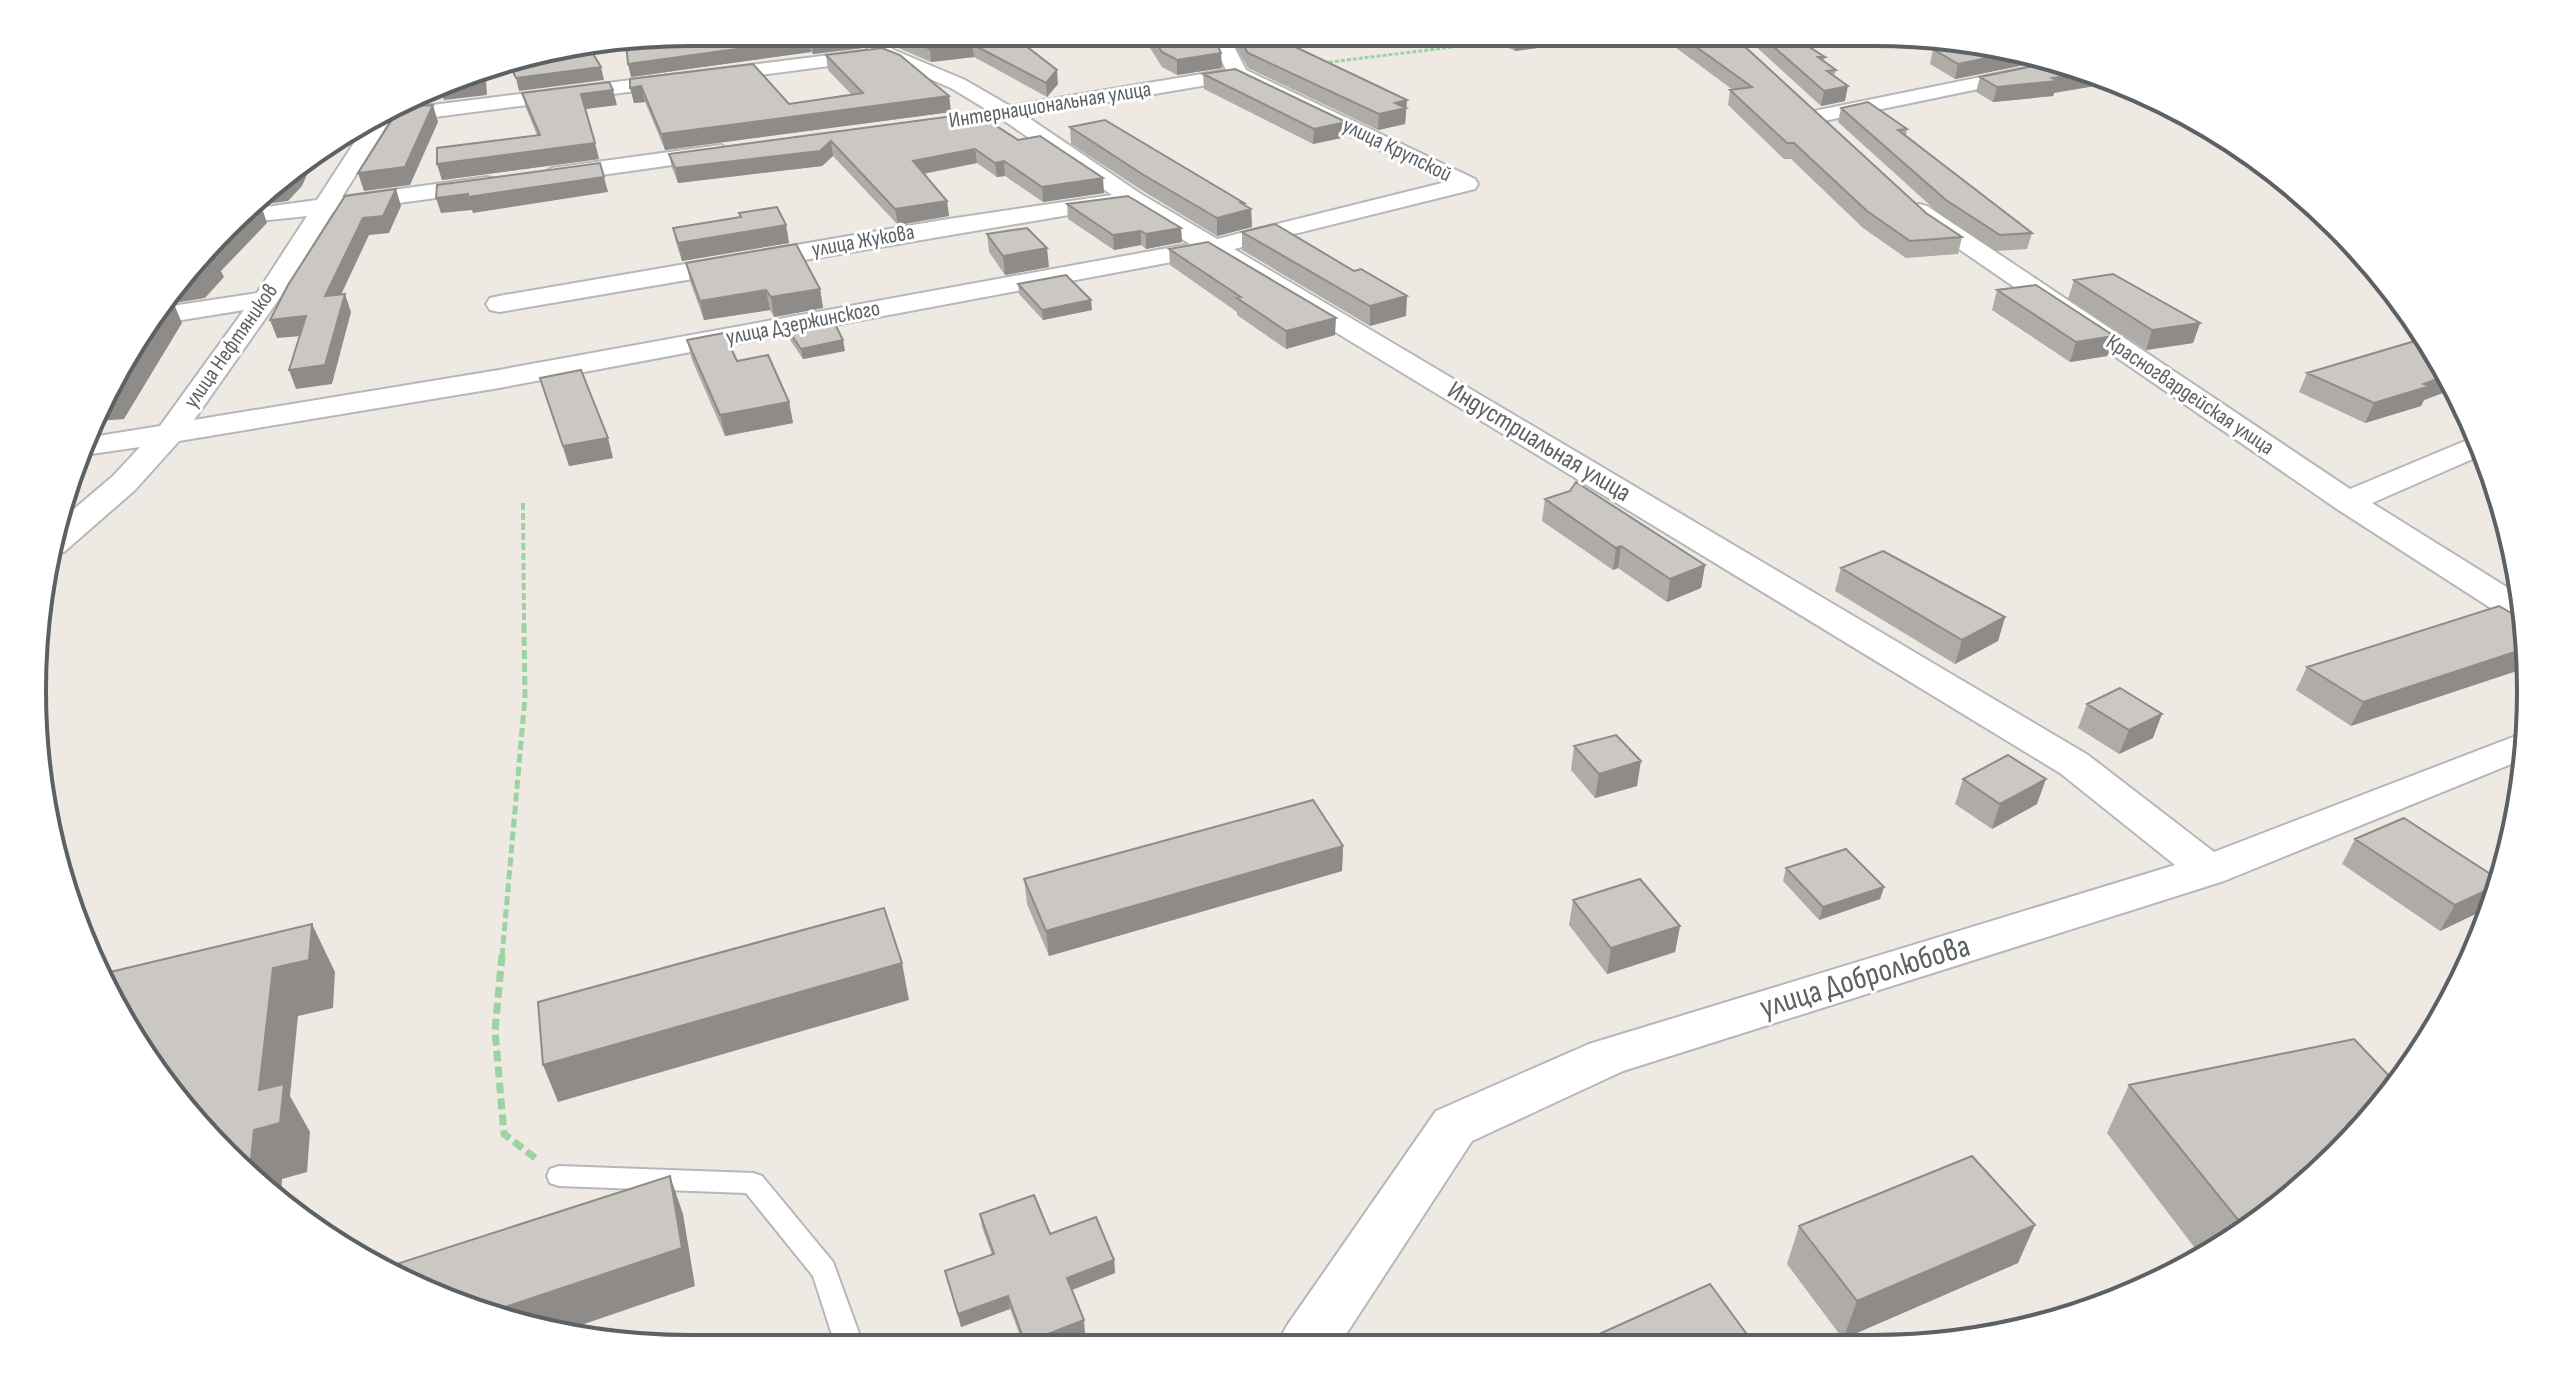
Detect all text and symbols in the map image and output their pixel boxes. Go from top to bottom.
street label: Интернациональная улица [947,76,1153,134]
street label: улица Крупской [1338,112,1456,188]
street label: улица Жукова [809,219,917,263]
street label: улица Нефтяников [178,279,284,413]
street label: улица Дзержинского [724,295,882,351]
street label: Красногвардейская улица [2101,329,2279,461]
street label: Индустриальная улица [1442,375,1636,509]
street label: улица Добролюбова [1755,927,1975,1027]

